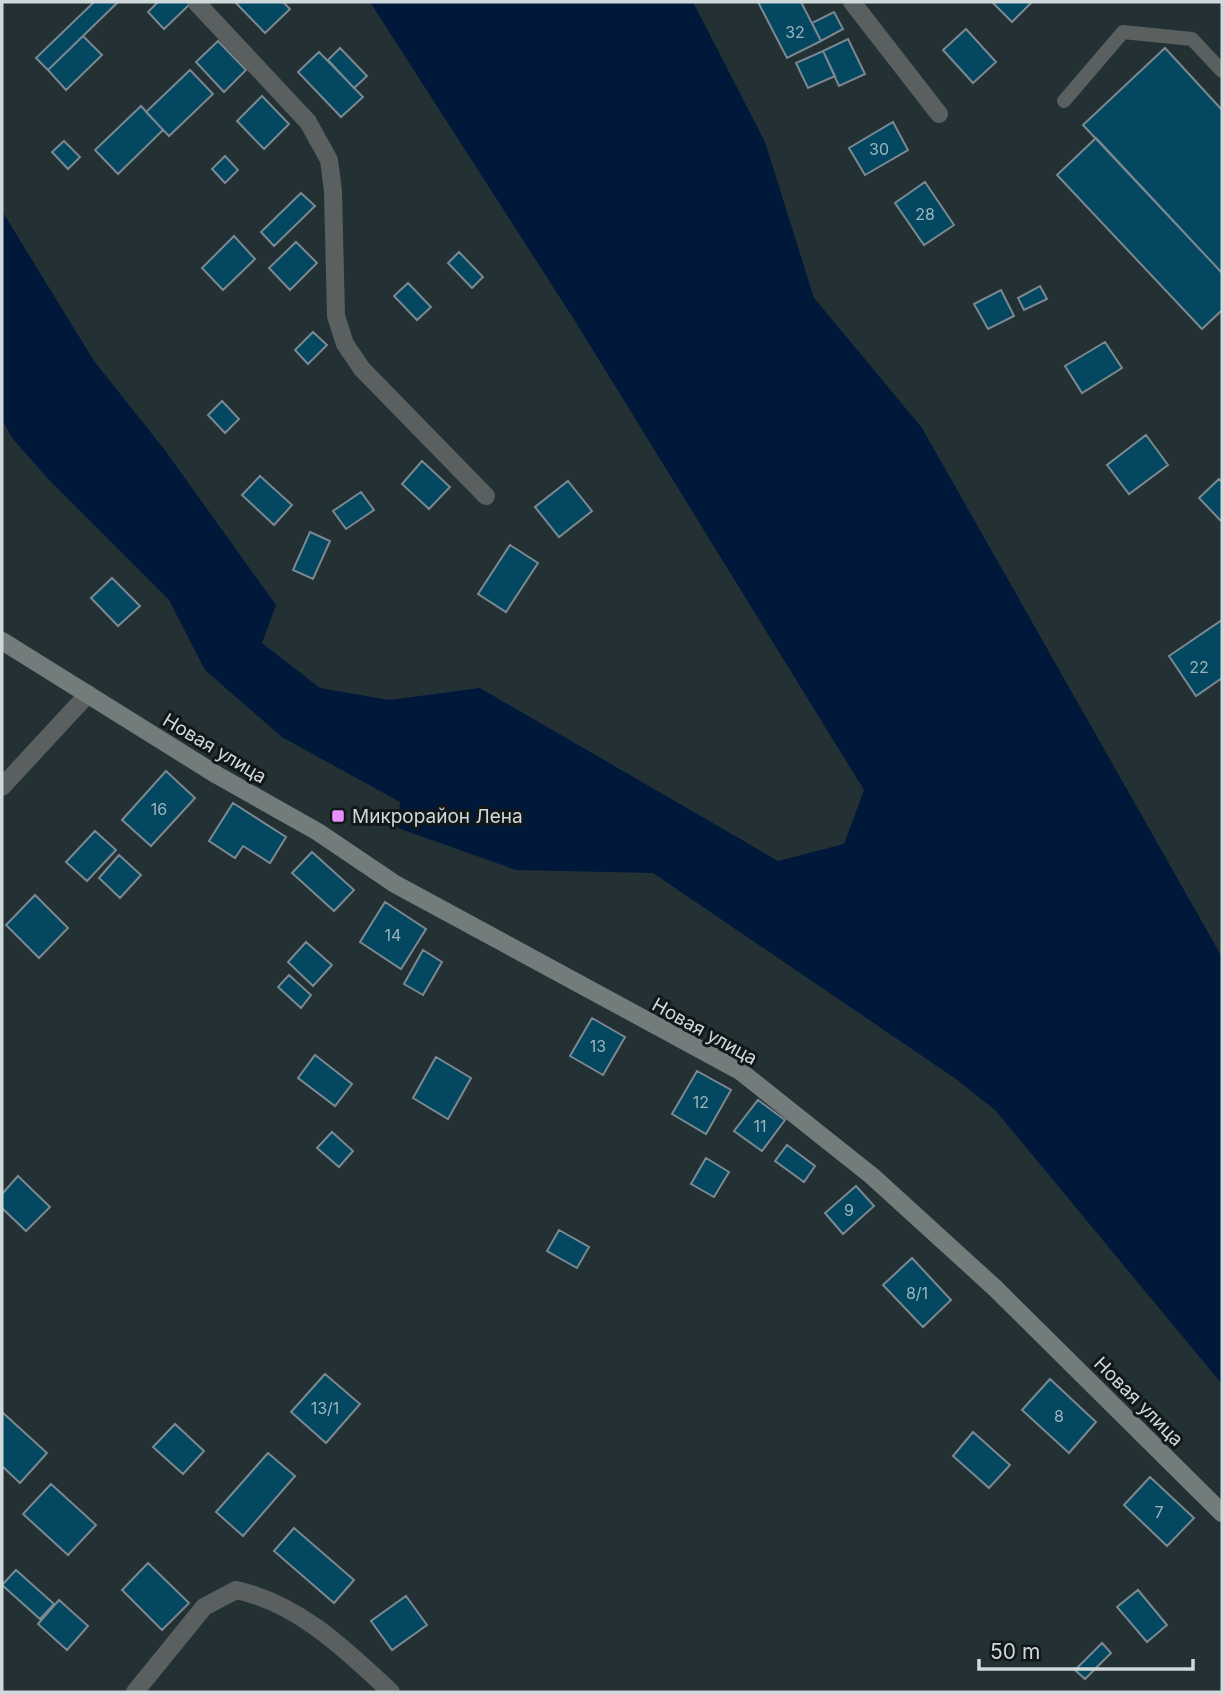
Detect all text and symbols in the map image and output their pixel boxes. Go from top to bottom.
house number: 32 [785,22,805,42]
house number: 30 [869,139,889,159]
house number: 28 [915,204,935,224]
house number: 22 [1189,657,1209,677]
street label: Новая улица [159,708,271,788]
house number: 16 [151,799,167,819]
place label: Микрорайон Лена [352,805,523,828]
marker: Микрорайон Лена [330,808,346,824]
house number: 14 [385,925,401,945]
street label: Новая улица [648,993,761,1070]
house number: 13 [590,1036,606,1056]
house number: 12 [693,1092,709,1112]
house number: 11 [753,1116,767,1136]
house number: 9 [844,1200,854,1220]
house number: 8/1 [906,1283,928,1303]
street label: Новая улица [1089,1352,1188,1451]
house number: 13/1 [311,1398,339,1418]
house number: 8 [1054,1406,1064,1426]
house number: 7 [1154,1502,1164,1522]
scale bar [979,1628,1192,1672]
text: 50 m [990,1639,1040,1664]

